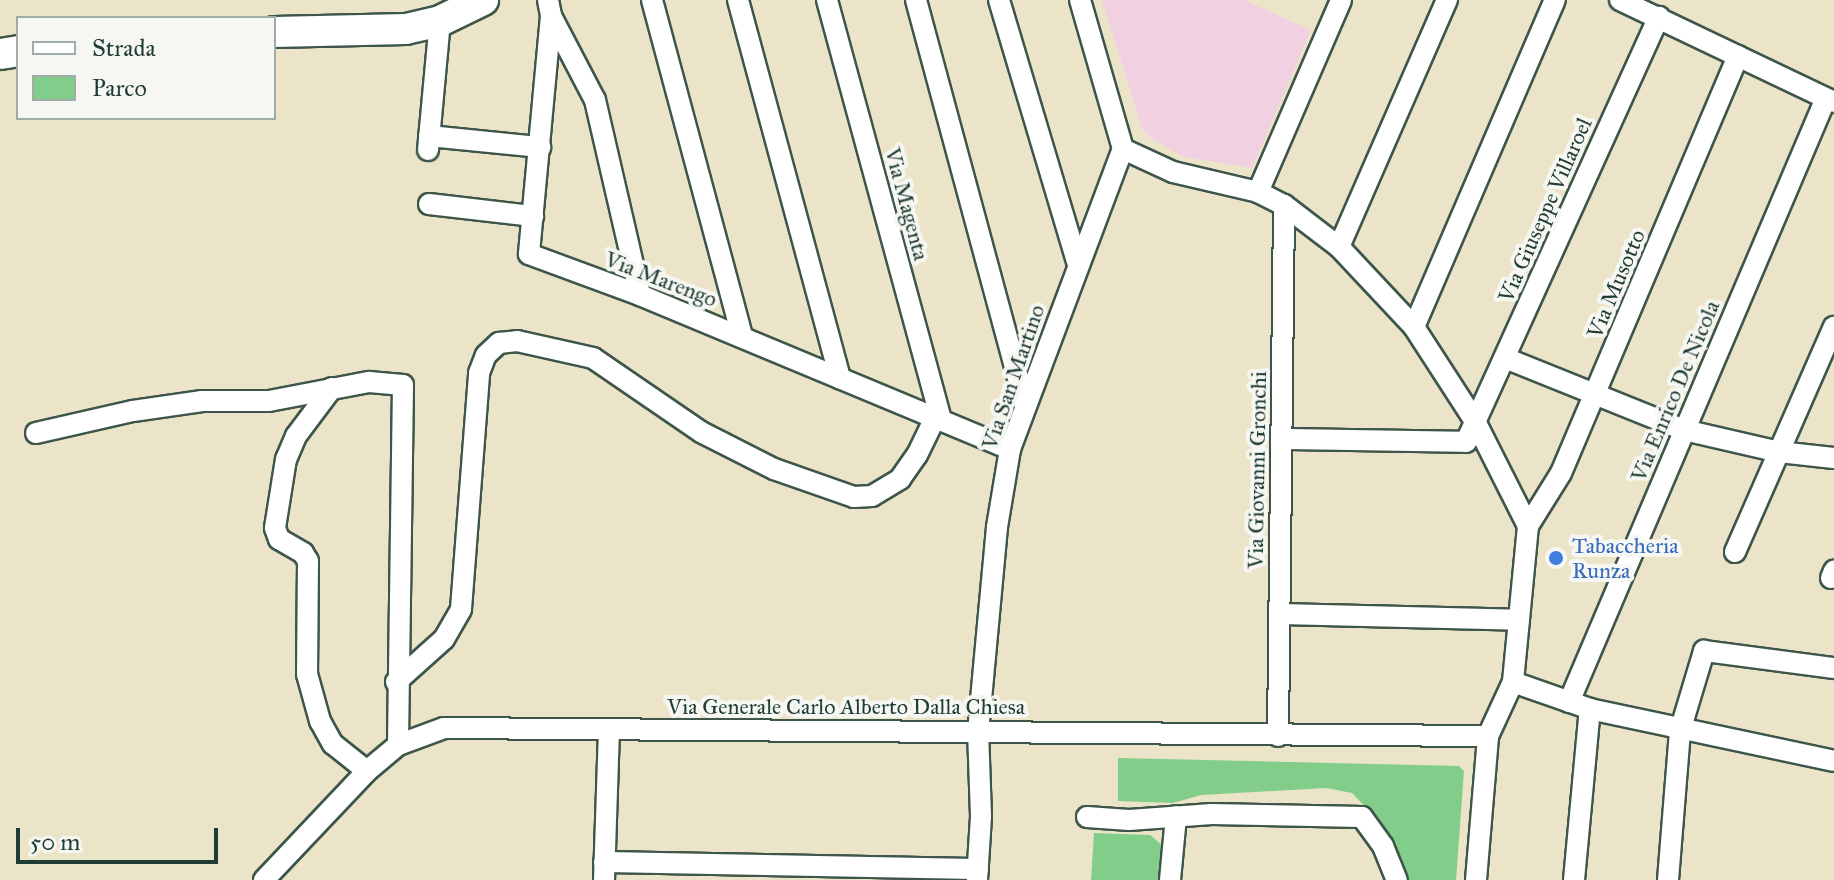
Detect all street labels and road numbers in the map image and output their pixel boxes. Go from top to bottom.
street label: Via Giuseppe Villaroel [1492,114,1598,306]
street label: Via Magenta [879,145,935,263]
street label: Via Musotto [1581,226,1651,342]
street label: Via Marengo [601,246,721,312]
street label: Via Enrico De Nicola [1625,297,1725,485]
street label: Via San Martino [976,301,1050,453]
street label: Via Giovanni Gronchi [1242,371,1272,569]
street label: Via Generale Carlo Alberto Dalla Chiesa [667,694,1025,720]

